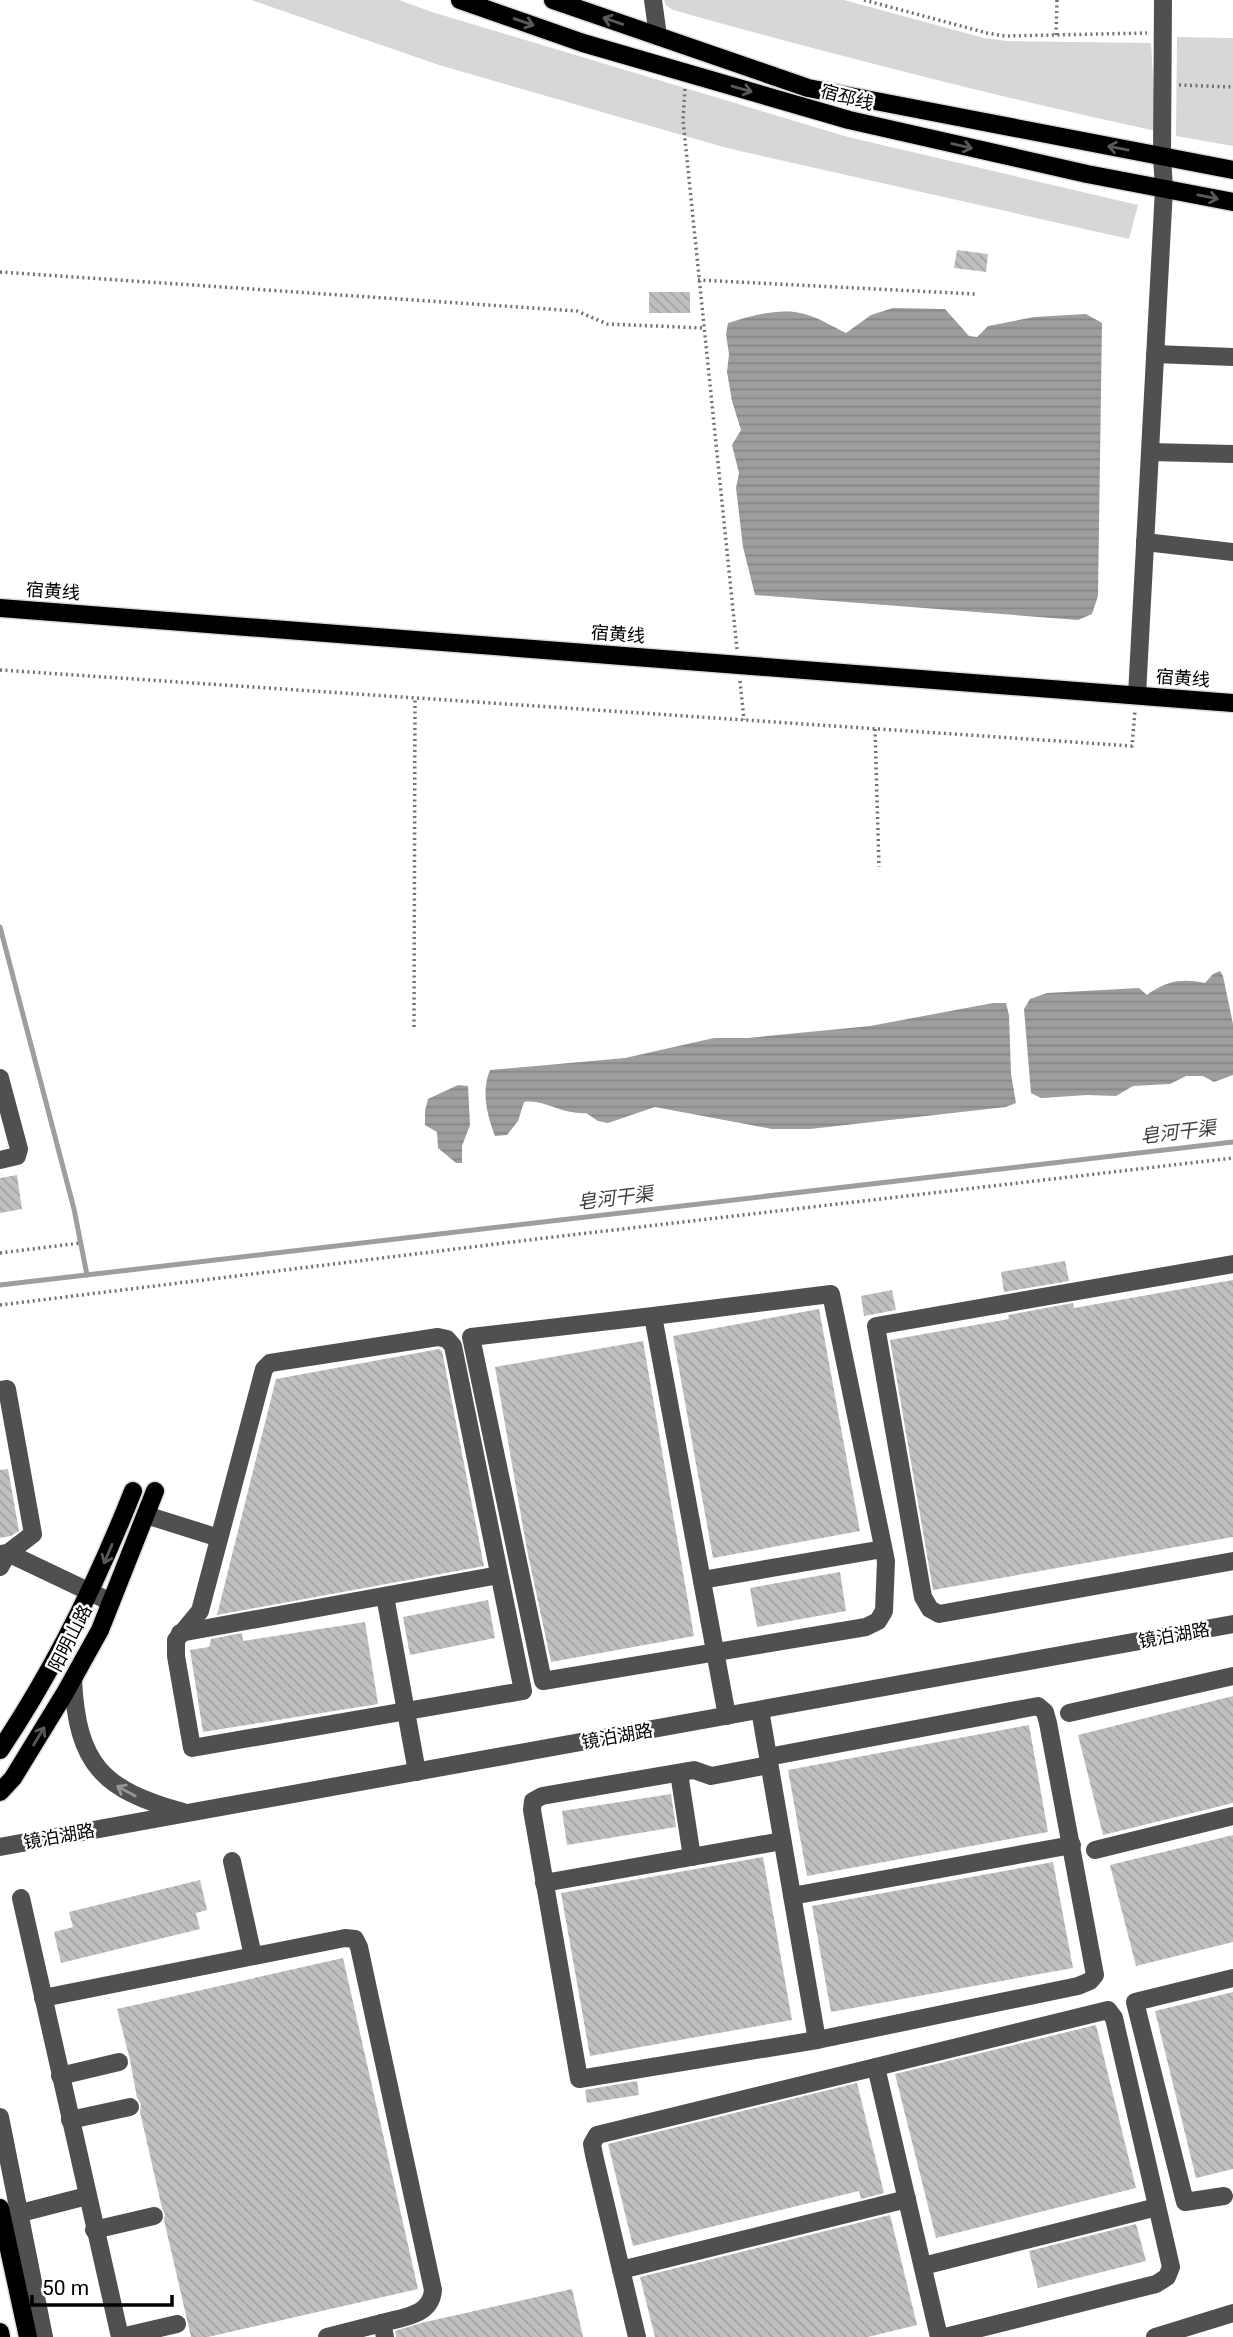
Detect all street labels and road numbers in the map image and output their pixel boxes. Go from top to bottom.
street label: 宿邳线 [818,80,876,114]
street label: 宿黄线 [25,579,81,603]
street label: 宿黄线 [590,622,646,646]
street label: 宿黄线 [1155,666,1211,690]
street label: 阳明山路 [44,1601,96,1675]
street label: 镜泊湖路 [1137,1618,1211,1652]
street label: 镜泊湖路 [580,1719,654,1753]
street label: 镜泊湖路 [22,1819,96,1853]

